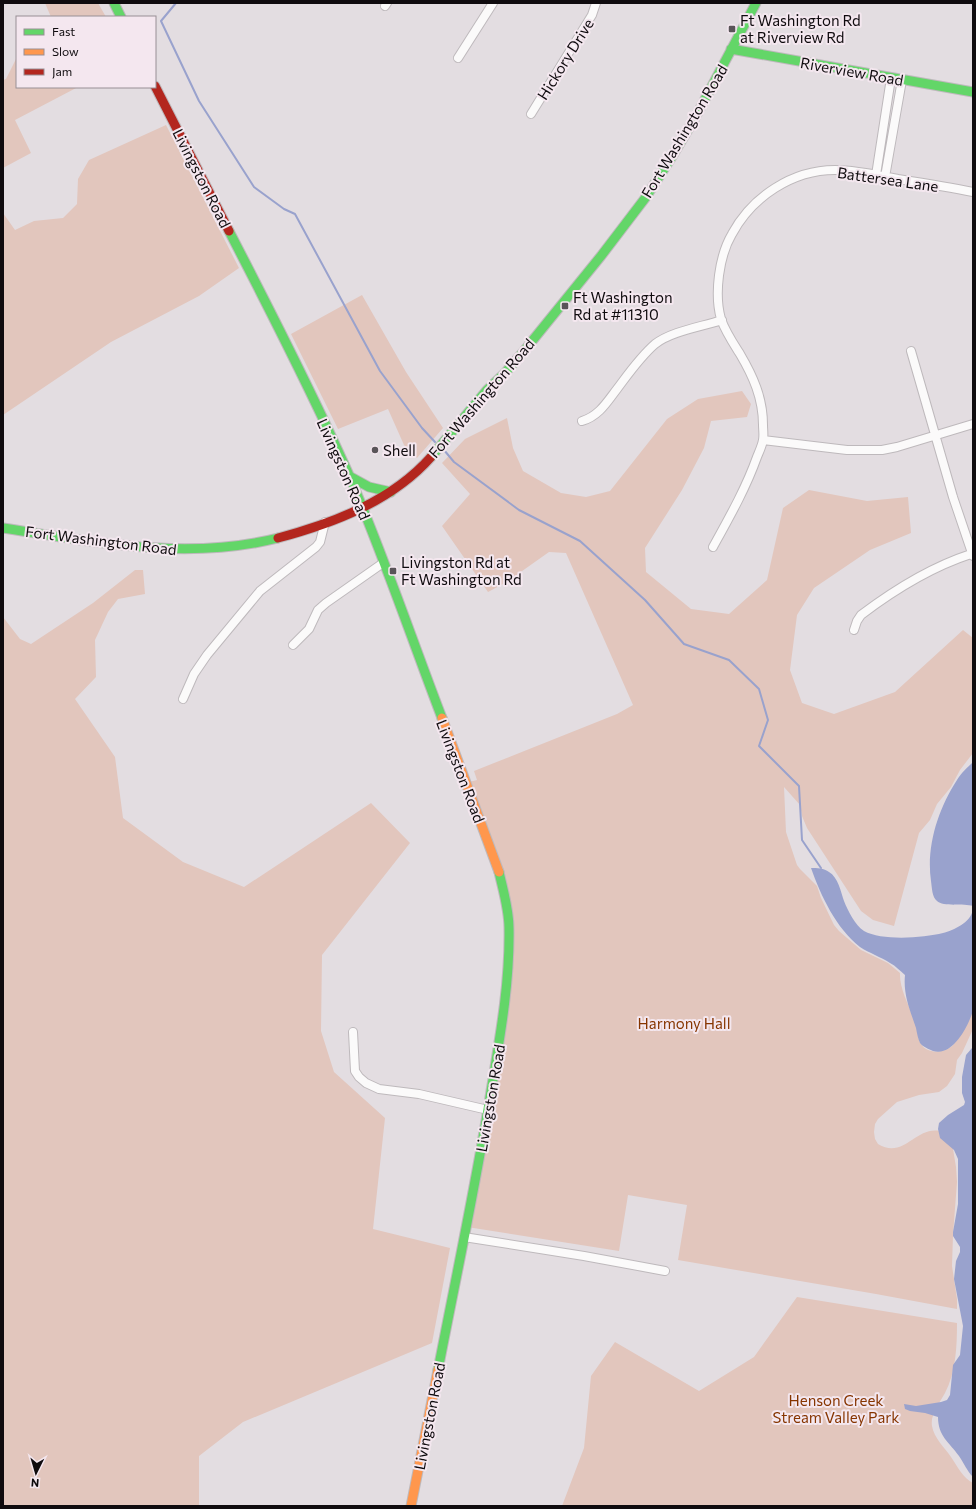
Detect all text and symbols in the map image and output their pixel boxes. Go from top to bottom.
place label: Ft Washington Rd at Riverview Rd [740,11,861,46]
street label: Hickory Drive [533,15,597,103]
legend [16,16,156,88]
text: Fast [52,24,75,38]
marker: Ft Washington Rd at Riverview Rd [727,24,737,34]
text: Slow [52,44,79,58]
street label: Riverview Road [799,53,905,89]
street label: Fort Washington Road [637,61,731,201]
text: Jam [52,64,72,79]
street label: Livingston Road [169,125,235,231]
street label: Battersea Lane [836,163,940,195]
place label: Ft Washington Rd at #11310 [573,288,673,323]
marker: Ft Washington Rd at #11310 [560,301,570,311]
street label: Fort Washington Road [424,335,538,461]
street label: Livingston Road [314,416,374,522]
place label: Shell [383,441,416,459]
marker: Shell [370,445,380,455]
street label: Fort Washington Road [24,522,178,558]
place label: Livingston Rd at Ft Washington Rd [401,553,522,588]
marker: Livingston Rd at Ft Washington Rd [388,566,398,576]
street label: Livingston Road [433,717,489,825]
park label: Harmony Hall [638,1014,730,1032]
street label: Livingston Road [472,1043,508,1153]
street label: Livingston Road [410,1361,448,1471]
park label: Henson Creek Stream Valley Park [773,1391,899,1426]
north arrow [16,1453,56,1493]
text: N [30,1477,40,1490]

